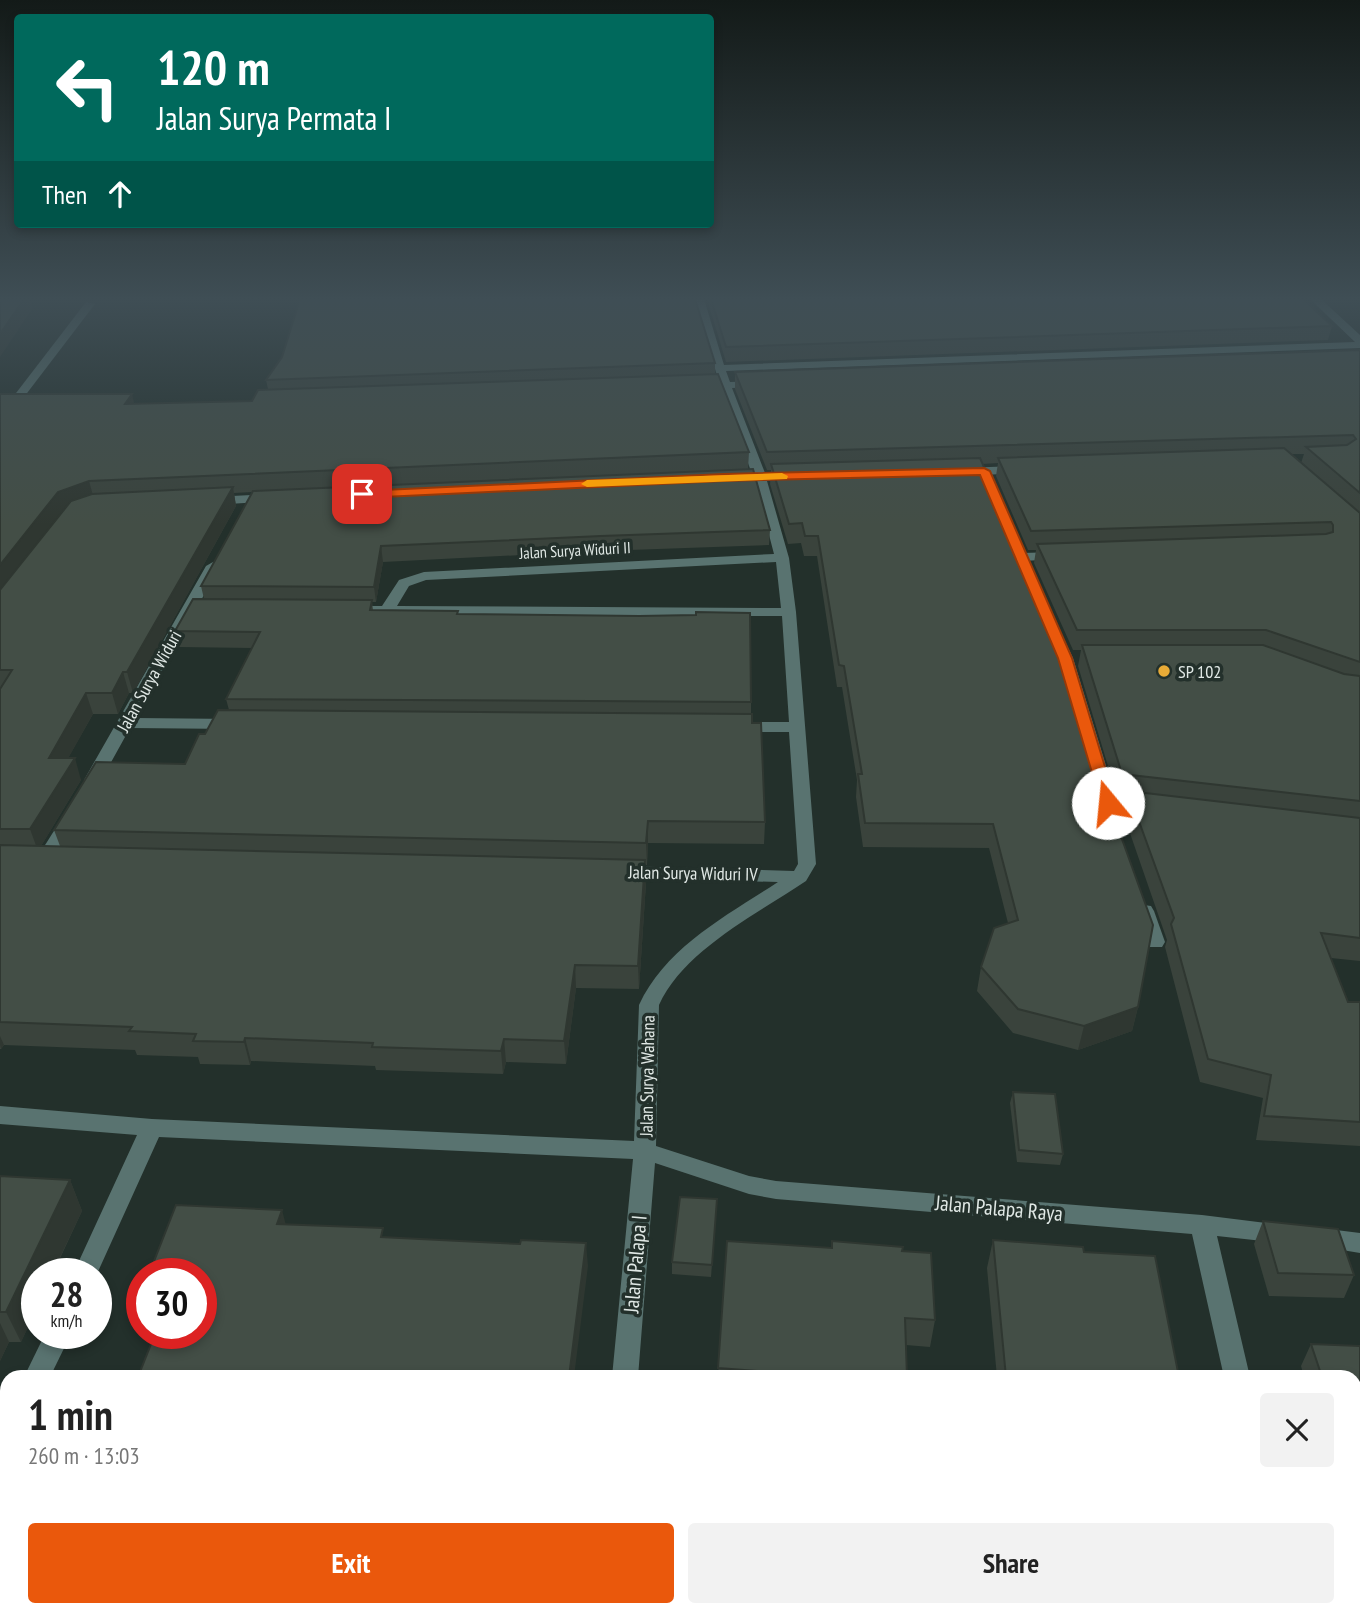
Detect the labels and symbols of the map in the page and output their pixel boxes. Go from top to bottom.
pin [332,464,392,524]
street label: Jalan Surya Widuri II [518,537,631,563]
street label: Jalan Surya Widuri [111,626,186,737]
place label: SP 102 [1178,660,1221,683]
marker: SP 102 [1156,663,1172,679]
position arrow [1071,766,1145,840]
street label: Jalan Surya Widuri IV [627,860,759,886]
street label: Jalan Surya Wahana [634,1015,660,1138]
street label: Jalan Palapa Raya [933,1189,1064,1227]
street label: Jalan Palapa I [617,1214,653,1315]
speed limit sign: 30 [126,1258,217,1349]

